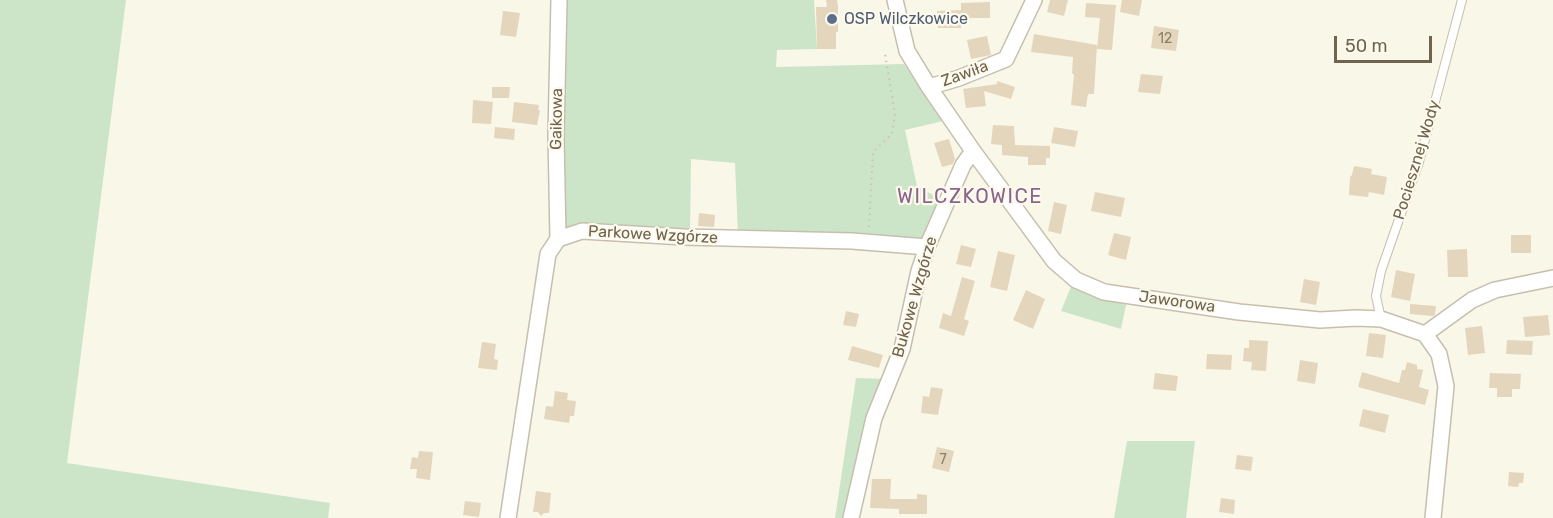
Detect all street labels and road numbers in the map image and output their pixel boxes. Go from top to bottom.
street label: Zawiła [939,57,991,91]
street label: Gaikowa [547,88,567,150]
street label: Pociesznej Wody [1390,98,1444,222]
street label: Parkowe Wzgórze [588,222,718,248]
street label: Bukowe Wzgórze [889,234,941,360]
street label: Jaworowa [1138,287,1216,317]

